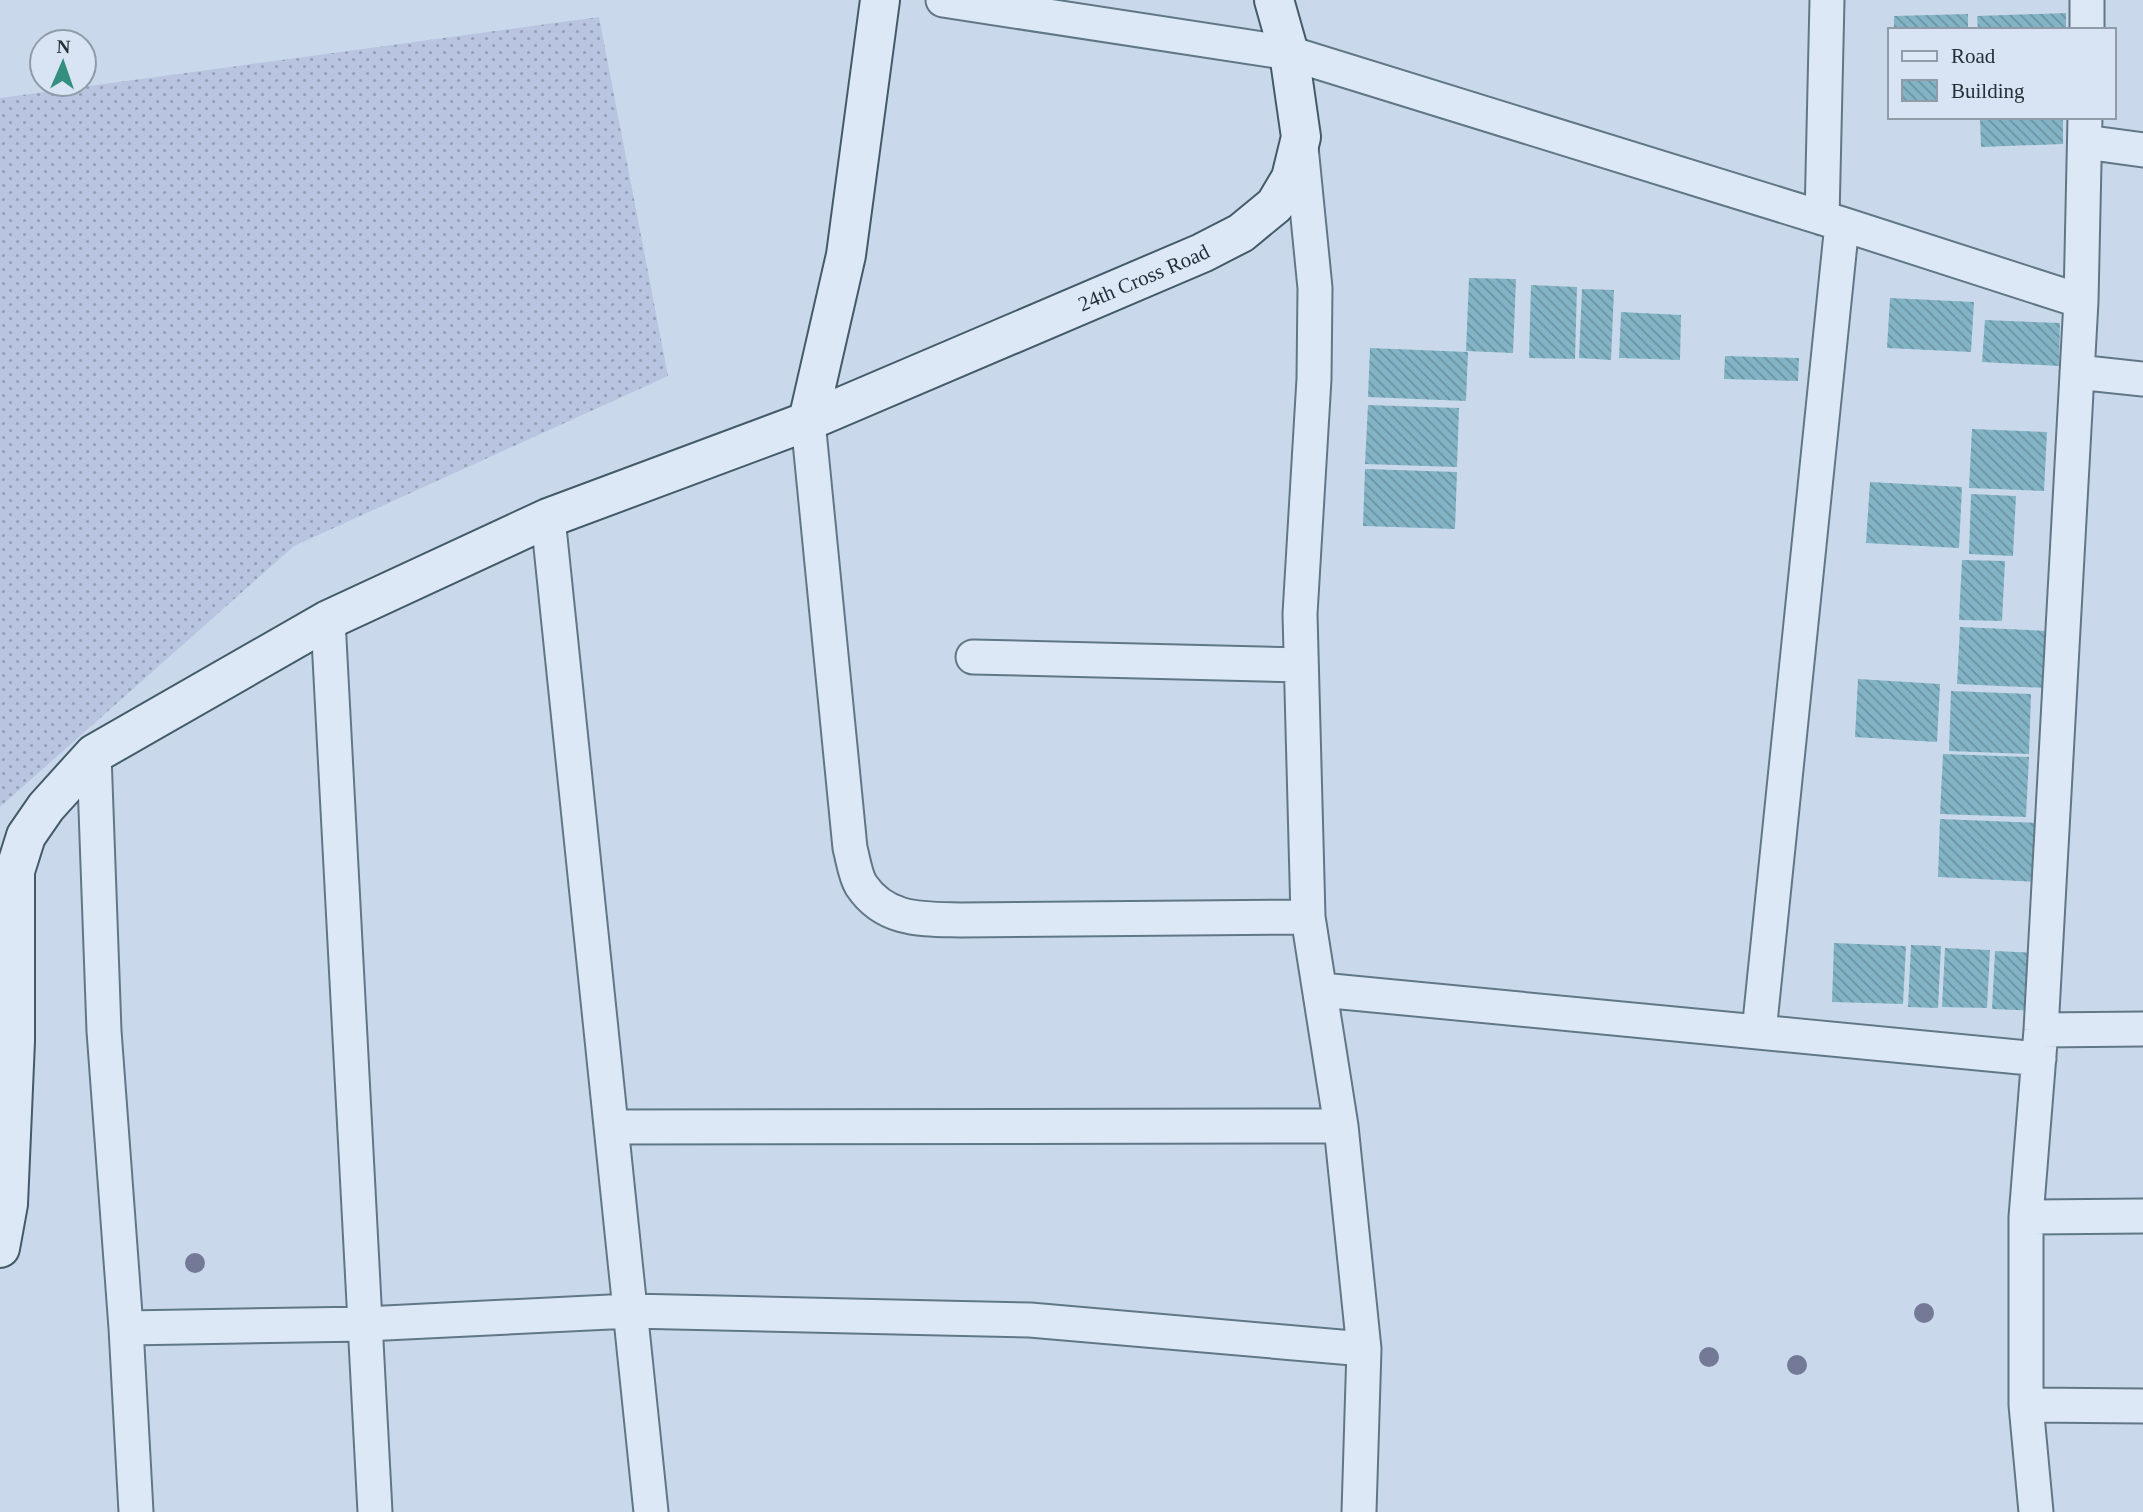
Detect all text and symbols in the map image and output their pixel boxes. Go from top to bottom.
north arrow [28,28,98,98]
legend [1888,28,2115,119]
text: N [56,36,71,57]
text: Road [1951,44,1996,68]
text: Building [1951,79,2025,103]
street label: 24th Cross Road [1075,239,1214,316]

